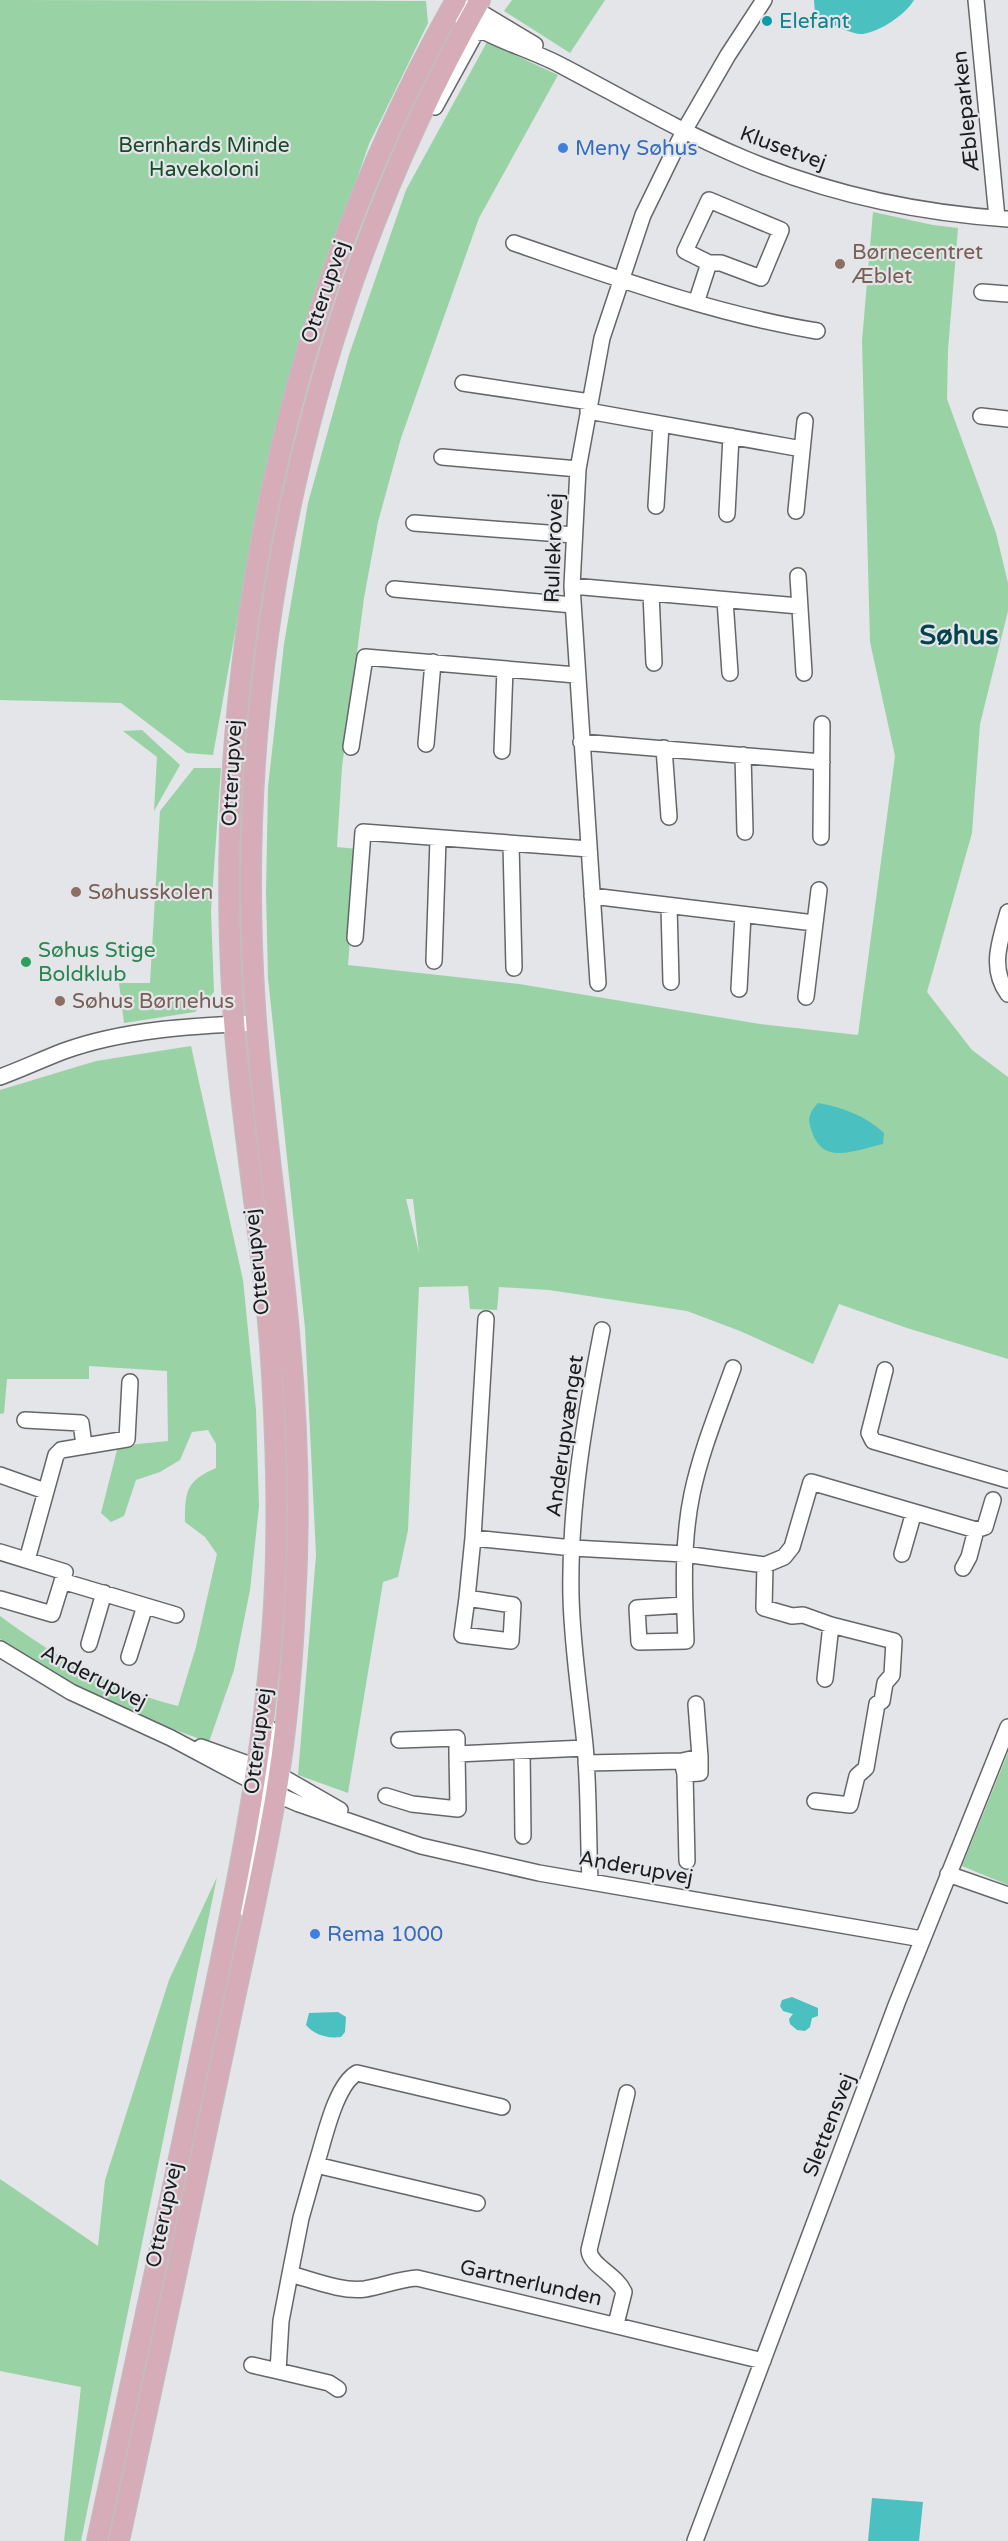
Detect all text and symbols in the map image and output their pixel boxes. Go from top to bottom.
place label: Elefant [779,9,850,34]
marker: Elefant [760,14,774,28]
street label: Æbleparken [947,49,985,173]
street label: Klusetvej [736,121,830,175]
park label: Bernhards Minde Havekoloni [118,133,290,182]
place label: Meny Søhus [575,136,698,161]
marker: Meny Søhus [556,141,570,155]
street label: Otterupvej [296,237,354,347]
place label: Børnecentret Æblet [852,240,983,289]
marker: Børnecentret Æblet [833,257,847,271]
street label: Rullekrovej [540,493,568,603]
district label: Søhus [920,619,998,652]
street label: Otterupvej [217,719,247,827]
place label: Søhusskolen [88,880,213,905]
marker: Søhusskolen [69,885,83,899]
place label: Søhus Stige Boldklub [38,938,156,987]
marker: Søhus Stige Boldklub [19,955,33,969]
place label: Søhus Børnehus [72,989,234,1014]
marker: Søhus Børnehus [53,994,67,1008]
street label: Otterupvej [239,1207,275,1317]
street label: Anderupvænget [541,1353,589,1519]
street label: Anderupvej [37,1640,151,1714]
street label: Otterupvej [239,1686,277,1796]
street label: Anderupvej [577,1846,695,1890]
place label: Rema 1000 [327,1922,443,1947]
marker: Rema 1000 [308,1927,322,1941]
street label: Slettensvej [798,2070,860,2180]
street label: Otterupvej [141,2160,187,2270]
street label: Gartnerlunden [457,2254,605,2312]

